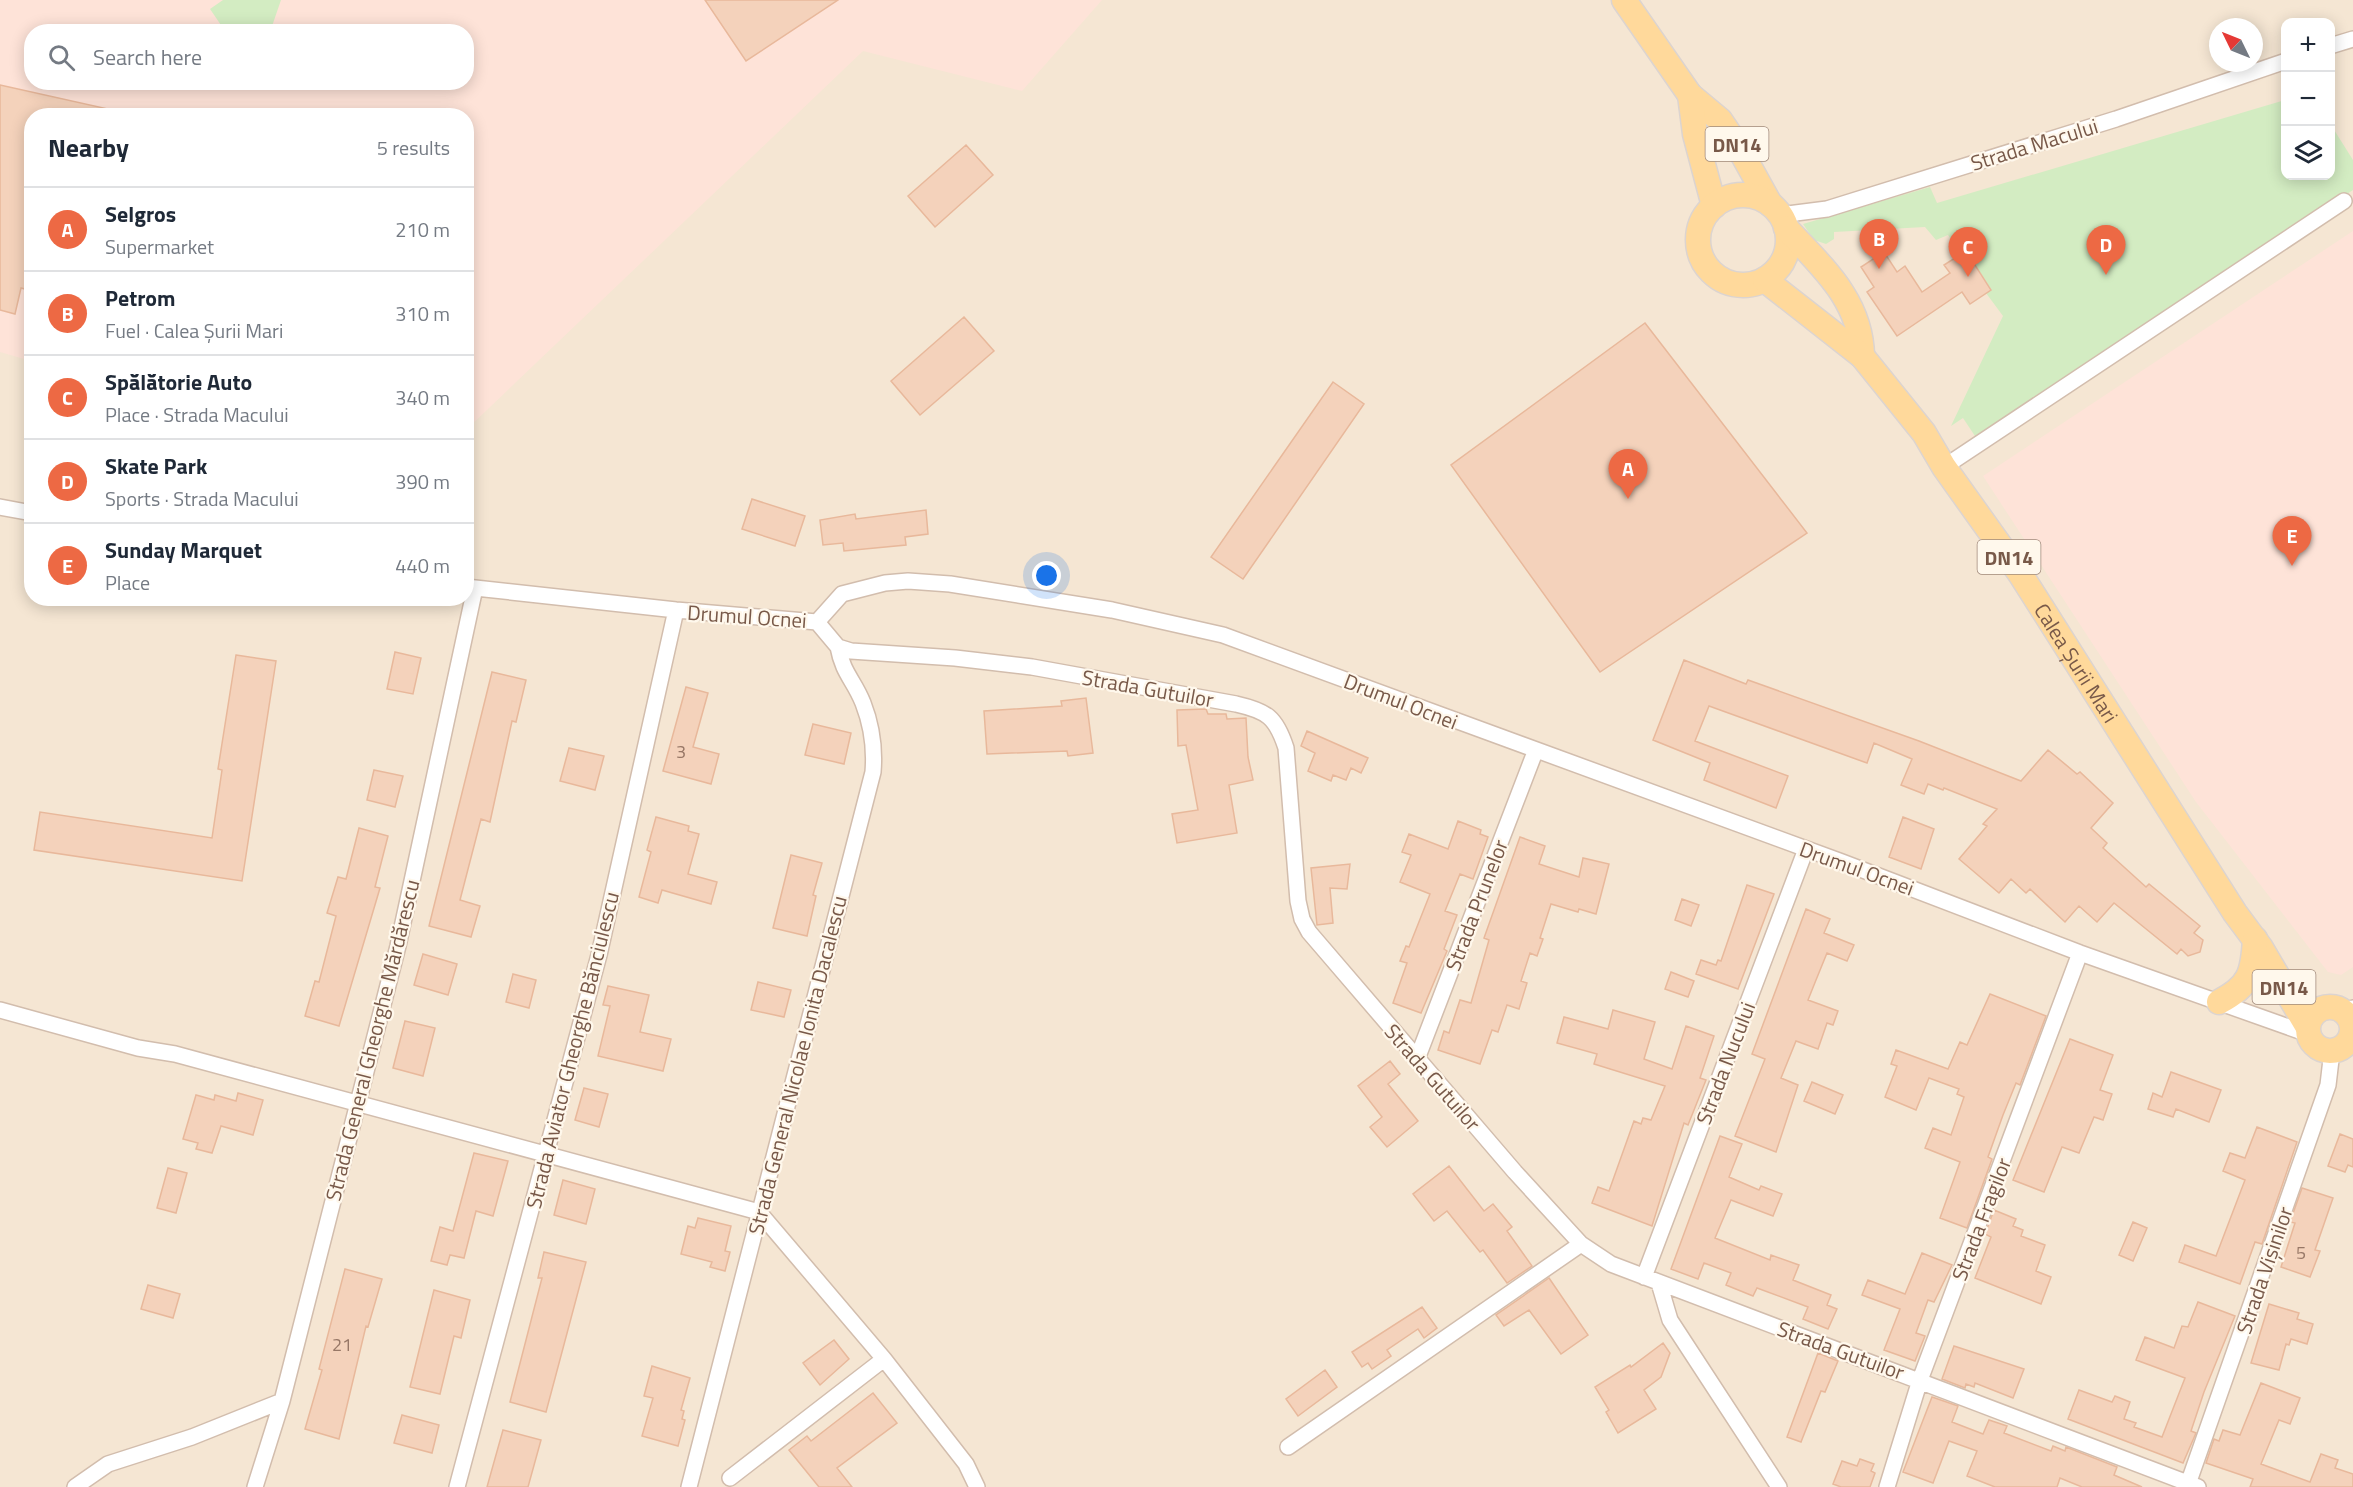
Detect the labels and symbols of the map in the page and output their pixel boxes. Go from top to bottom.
north arrow [2209,18,2263,72]
street label: Strada Macului [1966,109,2102,179]
road number: DN14 [1706,127,1768,161]
pin: B [1860,220,1898,269]
pin: D [2086,226,2126,275]
pin: C [1948,228,1988,277]
pin: A [1608,450,1648,499]
pin: E [2272,516,2312,566]
road number: DN14 [1978,540,2040,574]
your location [1032,561,1061,590]
street label: Drumul Ocnei [686,596,808,636]
street label: Calea Șurii Mari [2027,597,2127,729]
street label: Strada Gutuilor [1080,661,1216,715]
street label: Drumul Ocnei [1339,665,1463,737]
house number: 3 [676,738,686,765]
street label: Drumul Ocnei [1795,833,1919,903]
street label: Strada Prunelor [1436,835,1516,975]
street label: Strada General Gheorghe Mărdărescu [317,876,427,1204]
street label: Strada Aviator Gheorghe Bănciulescu [517,888,627,1212]
street label: Strada General Nicolae Ionita Dacalescu [739,892,855,1238]
road number: DN14 [2252,970,2316,1004]
street label: Strada Nucului [1687,997,1763,1129]
street label: Strada Gutuilor [1377,1016,1489,1138]
street label: Strada Fragilor [1943,1153,2019,1285]
street label: Strada Vișinilor [2227,1202,2301,1338]
house number: 5 [2296,1239,2306,1266]
street label: Strada Gutuilor [1773,1312,1909,1388]
house number: 21 [332,1331,352,1358]

